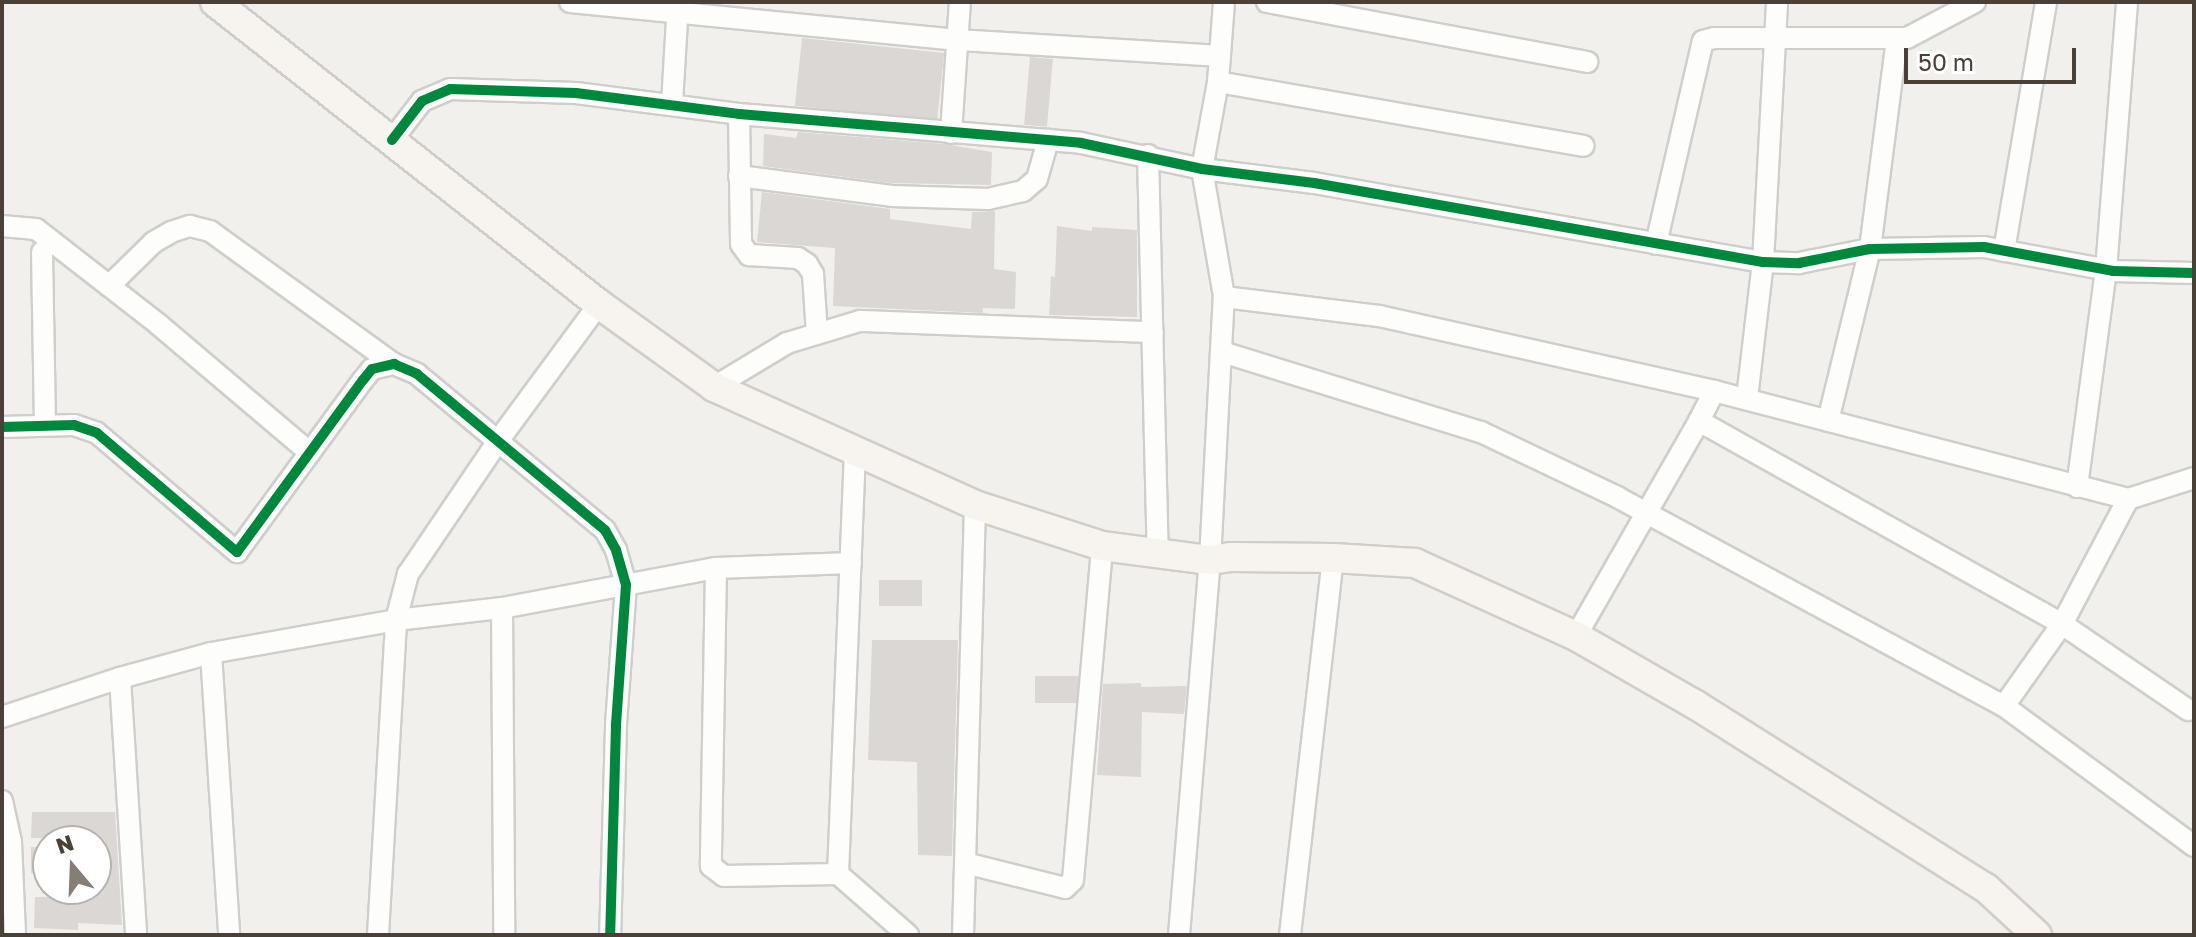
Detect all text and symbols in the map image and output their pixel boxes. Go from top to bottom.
scale bar [1908,32,2080,82]
text: 50 m [1918,47,1974,76]
north arrow [32,825,112,905]
text: N [52,828,77,859]

